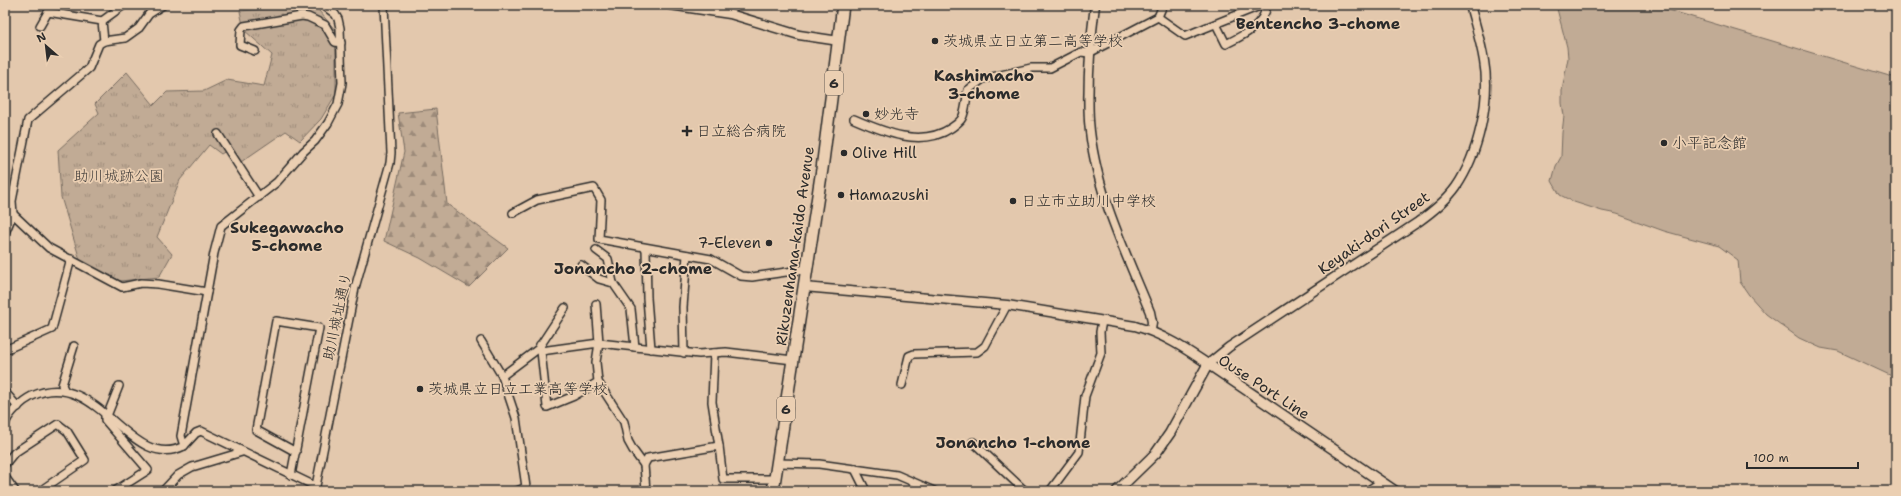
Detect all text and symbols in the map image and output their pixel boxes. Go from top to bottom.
district label: Bentencho 3-chome [1236,13,1401,34]
north arrow [26,26,66,66]
text: N [34,29,49,46]
place label: 茨城県立日立第二高等学校 [943,31,1123,51]
marker: 茨城県立日立第二高等学校 [930,36,940,46]
district label: Kashimacho 3-chome [934,65,1034,104]
road number: 6 [825,71,843,95]
place label: 妙光寺 [874,104,919,124]
marker: 妙光寺 [861,109,871,119]
place label: 日立総合病院 [696,121,786,141]
marker: 日立総合病院 [681,125,693,137]
place label: 小平記念館 [1672,133,1747,153]
marker: 小平記念館 [1659,138,1669,148]
place label: Olive Hill [852,143,917,163]
street label: Rikuzenhama-kaido Avenue [771,145,819,347]
marker: Olive Hill [839,148,849,158]
park label: 助川城跡公園 [74,166,164,186]
place label: Hamazushi [849,185,929,205]
street label: Keyaki-dori Street [1314,187,1434,279]
marker: Hamazushi [836,190,846,200]
place label: 日立市立助川中学校 [1021,191,1156,211]
marker: 日立市立助川中学校 [1008,196,1018,206]
district label: Sukegawacho 5-chome [230,217,344,256]
place label: 7-Eleven [698,233,761,253]
marker: 7-Eleven [764,238,774,248]
district label: Jonancho 2-chome [554,258,713,279]
street label: 助川城址通り [318,270,356,362]
street label: Ouse Port Line [1215,350,1313,424]
place label: 茨城県立日立工業高等学校 [428,379,608,399]
marker: 茨城県立日立工業高等学校 [415,384,425,394]
road number: 6 [777,397,795,421]
district label: Jonancho 1-chome [935,432,1091,453]
scale bar [1747,444,1858,470]
text: 100 m [1753,450,1789,466]

